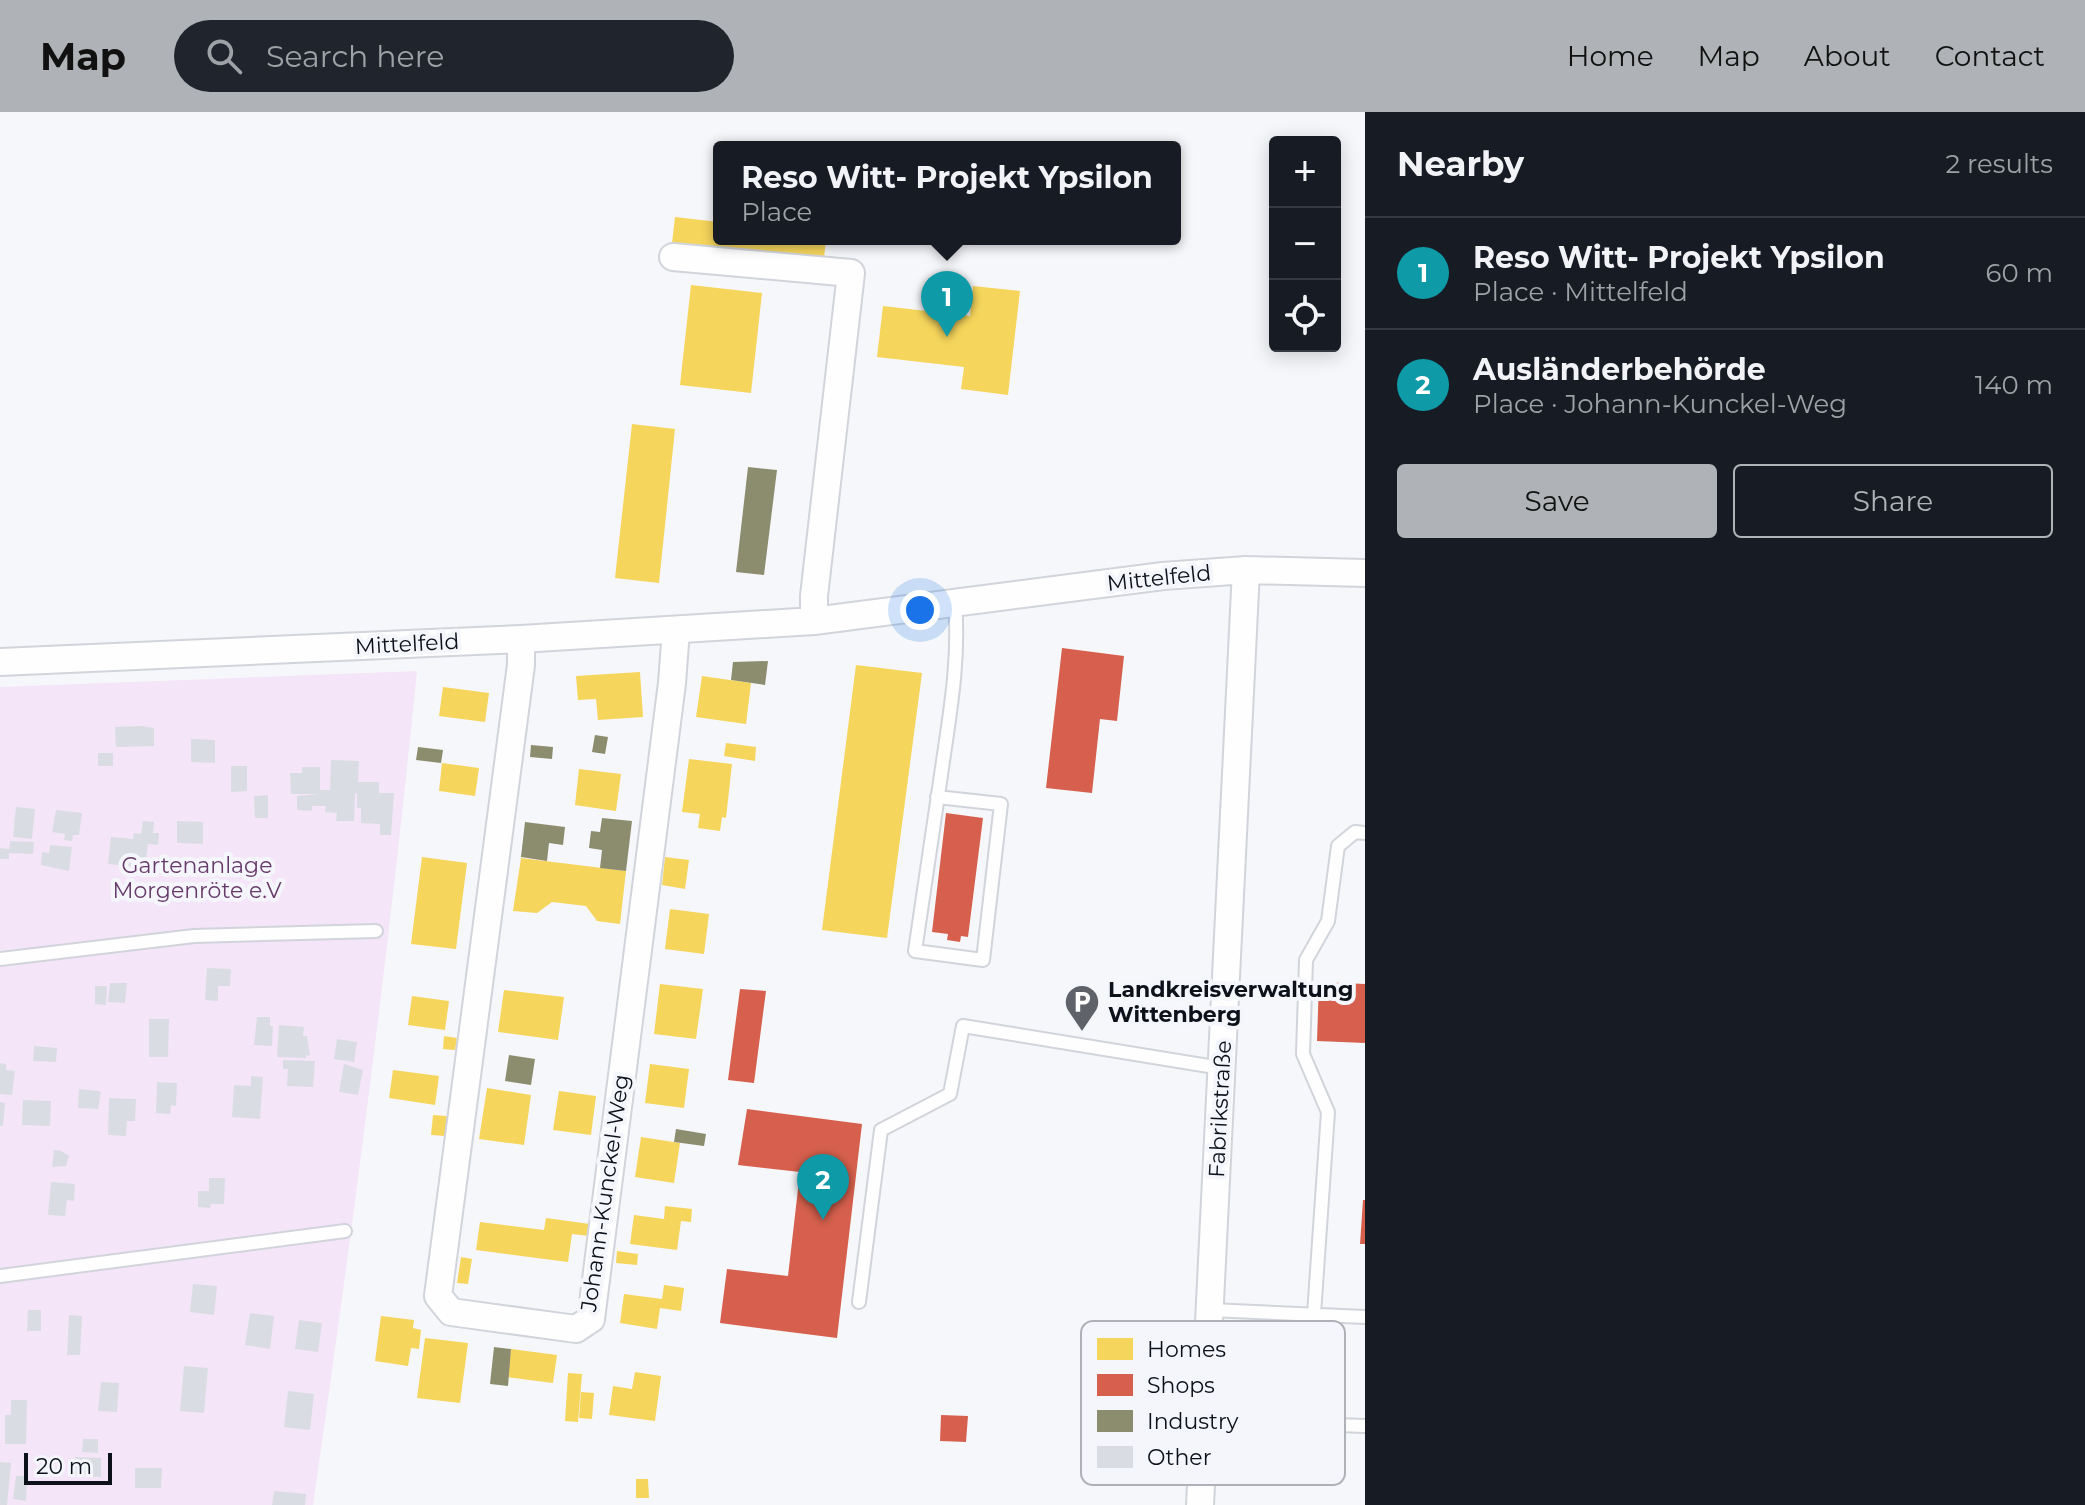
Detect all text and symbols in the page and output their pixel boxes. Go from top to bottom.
search box [174,20,734,92]
text: Map [40,33,126,80]
icon: search [202,34,246,78]
text: Search here [266,38,444,75]
text: Home [1567,39,1654,73]
text: Map [1698,39,1760,73]
text: About [1804,39,1891,73]
text: Contact [1935,39,2045,73]
map controls [1269,136,1341,352]
button: + [1269,136,1341,208]
popup [713,141,1181,245]
text: Nearby [1397,143,1524,185]
text: 2 results [1945,148,2053,180]
text: Reso Witt- Projekt Ypsilon [741,159,1153,196]
text: Place [741,196,812,228]
button: − [1269,208,1341,280]
text: Reso Witt- Projekt Ypsilon [1473,239,1885,276]
text: 1 [1418,257,1428,289]
text: 60 m [1986,257,2053,289]
pin: 1 [921,271,973,337]
text: Place · Mittelfeld [1473,276,1688,308]
button: locate [1269,280,1341,352]
text: Ausländerbehörde [1473,351,1766,388]
text: 2 [1415,369,1431,401]
text: 140 m [1975,369,2053,401]
text: Place · Johann-Kunckel-Weg [1473,388,1847,420]
button: Save [1397,464,1717,538]
button: Share [1733,464,2053,538]
street label: Mittelfeld [1106,559,1212,597]
your location [900,590,940,630]
street label: Mittelfeld [354,628,460,660]
park label: Gartenanlage Morgenröte e.V [113,852,282,904]
place label: Landkreisverwaltung Wittenberg [1108,976,1353,1028]
parking icon: Landkreisverwaltung Wittenberg [1063,983,1101,1033]
street label: Fabrikstraße [1203,1040,1237,1178]
street label: Johann-Kunckel-Weg [575,1073,635,1314]
pin: 2 [797,1154,849,1220]
legend [1081,1321,1345,1485]
text: Homes [1147,1336,1226,1363]
text: Shops [1147,1372,1215,1399]
text: Industry [1147,1408,1239,1435]
text: Other [1147,1444,1211,1471]
scale bar [24,1449,112,1485]
text: 20 m [36,1453,92,1480]

